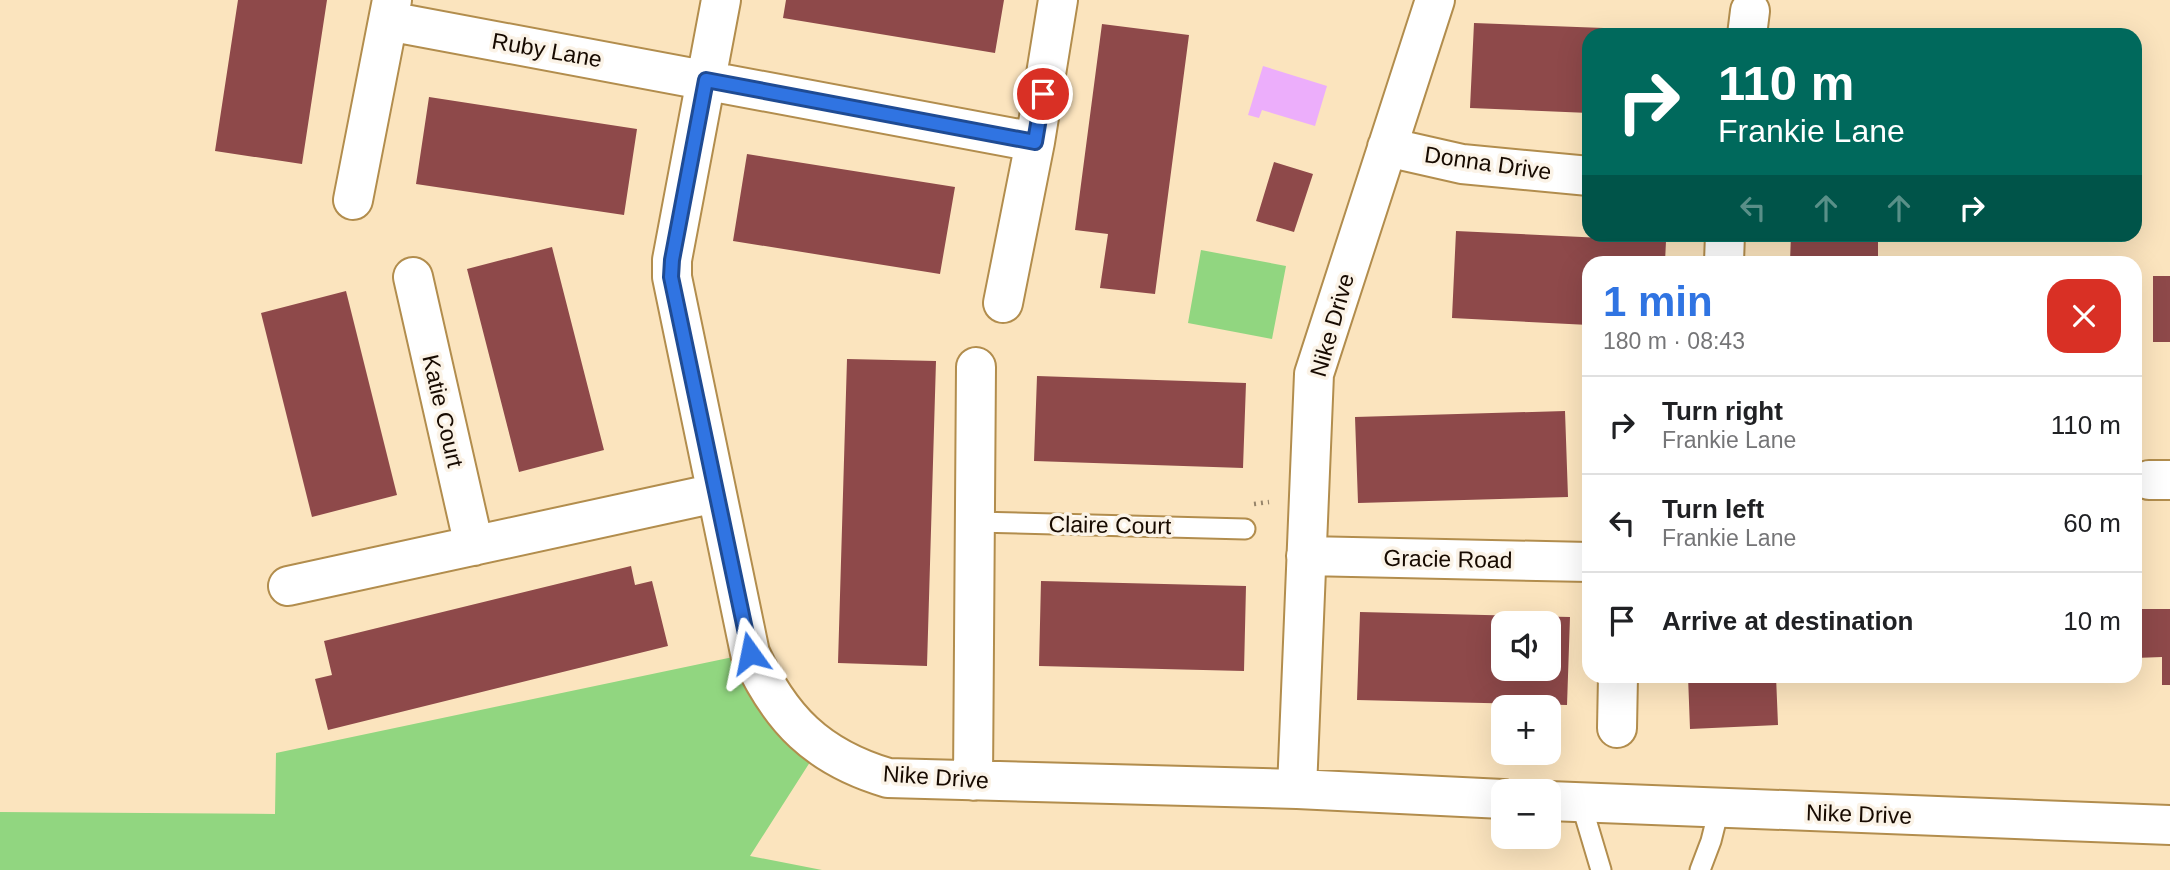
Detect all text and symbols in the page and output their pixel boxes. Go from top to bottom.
street label: Ruby Lane [490,28,604,72]
icon: right [1603,56,1694,147]
text: 110 m [1718,56,1854,110]
pin [1013,64,1073,124]
icon: arrive [1024,75,1062,113]
text: Frankie Lane [1718,113,1905,149]
street label: Donna Drive [1423,141,1553,185]
icon: left [1734,189,1772,227]
icon: ahead [1807,189,1845,227]
icon: ahead [1880,189,1918,227]
icon: right [1953,189,1991,227]
street label: Nike Drive [1305,270,1359,380]
text: 1 min [1603,278,1713,325]
button: close [2047,279,2121,353]
text: 180 m · 08:43 [1603,328,1745,354]
street label: Katie Court [417,352,469,471]
text: Turn right [1662,396,1783,426]
icon: right [1603,406,1641,444]
text: 110 m [2051,410,2121,440]
text: Frankie Lane [1662,427,1796,453]
text: Turn left [1662,494,1764,524]
icon: left [1603,504,1641,542]
text: 60 m [2063,508,2121,538]
street label: Claire Court [1048,511,1172,539]
text: Frankie Lane [1662,525,1796,551]
street label: Gracie Road [1383,545,1513,573]
icon: arrive [1603,602,1641,640]
text: Arrive at destination [1662,606,1913,636]
text: 10 m [2063,606,2121,636]
map controls [1491,611,1561,849]
button: sound [1491,611,1561,681]
position arrow [713,616,787,690]
button: + [1491,695,1561,765]
street label: Nike Drive [882,760,990,794]
button: − [1491,779,1561,849]
street label: Nike Drive [1806,799,1912,829]

